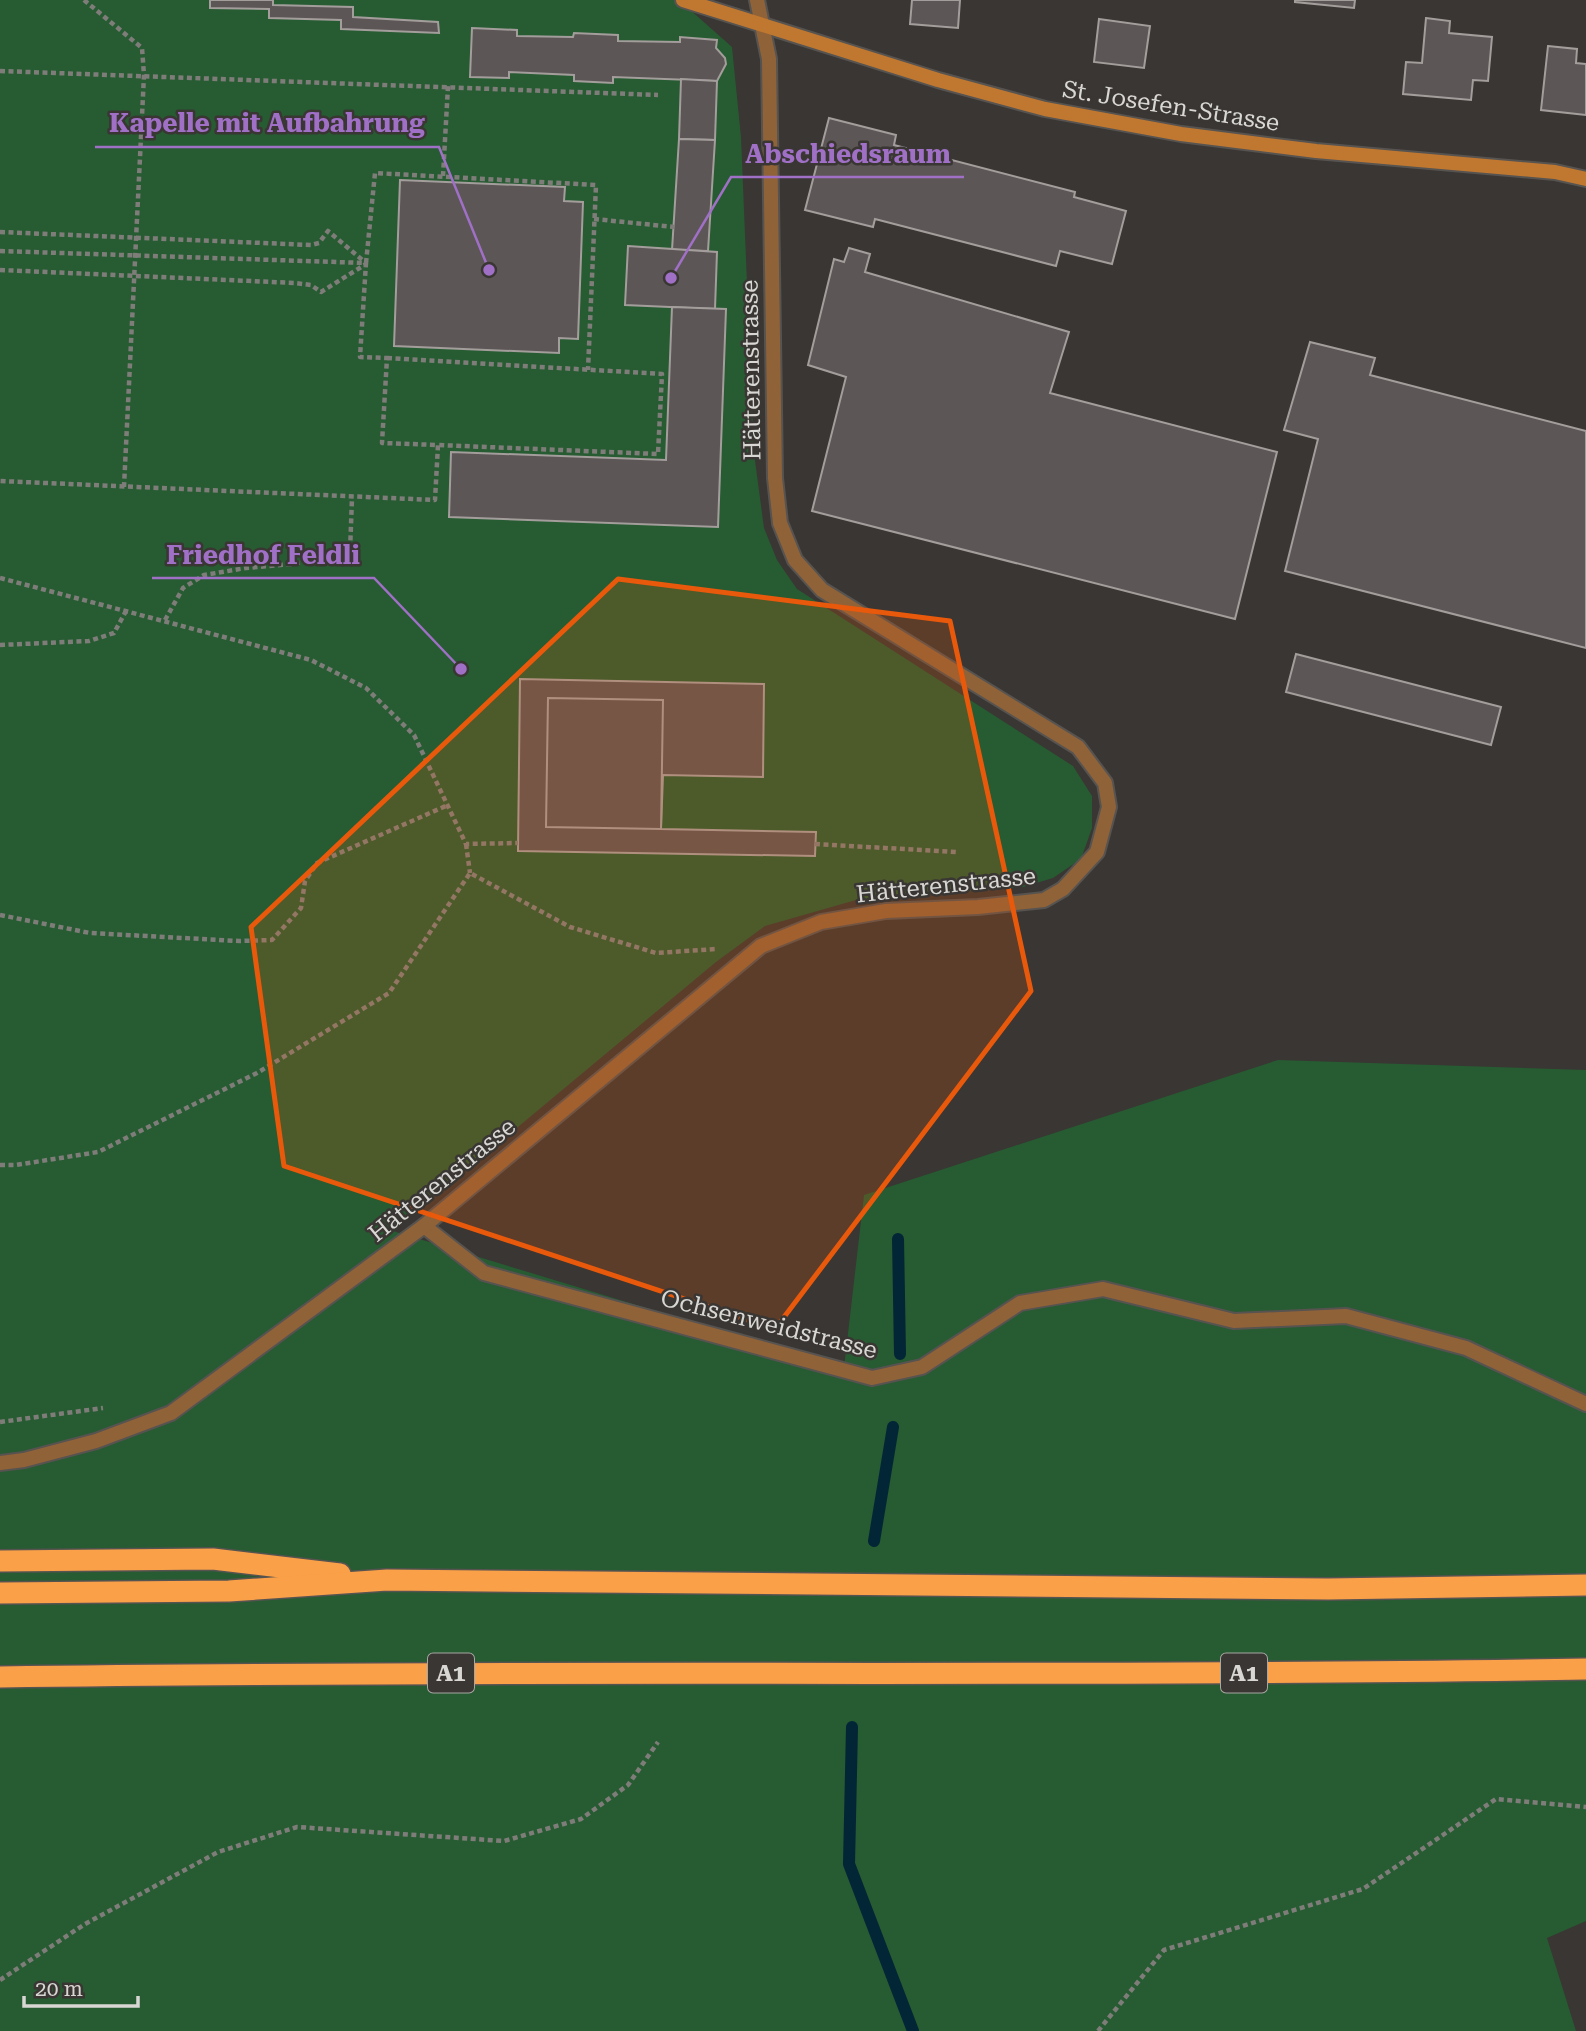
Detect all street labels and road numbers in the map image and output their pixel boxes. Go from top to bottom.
street label: St. Josefen-Strasse [1060,75,1282,137]
street label: Hätterenstrasse [735,279,767,461]
street label: Hätterenstrasse [855,862,1037,908]
street label: Hätterenstrasse [363,1112,521,1248]
street label: Ochsenweidstrasse [658,1284,880,1364]
road number: A1 [428,1654,474,1692]
road number: A1 [1221,1654,1267,1692]

